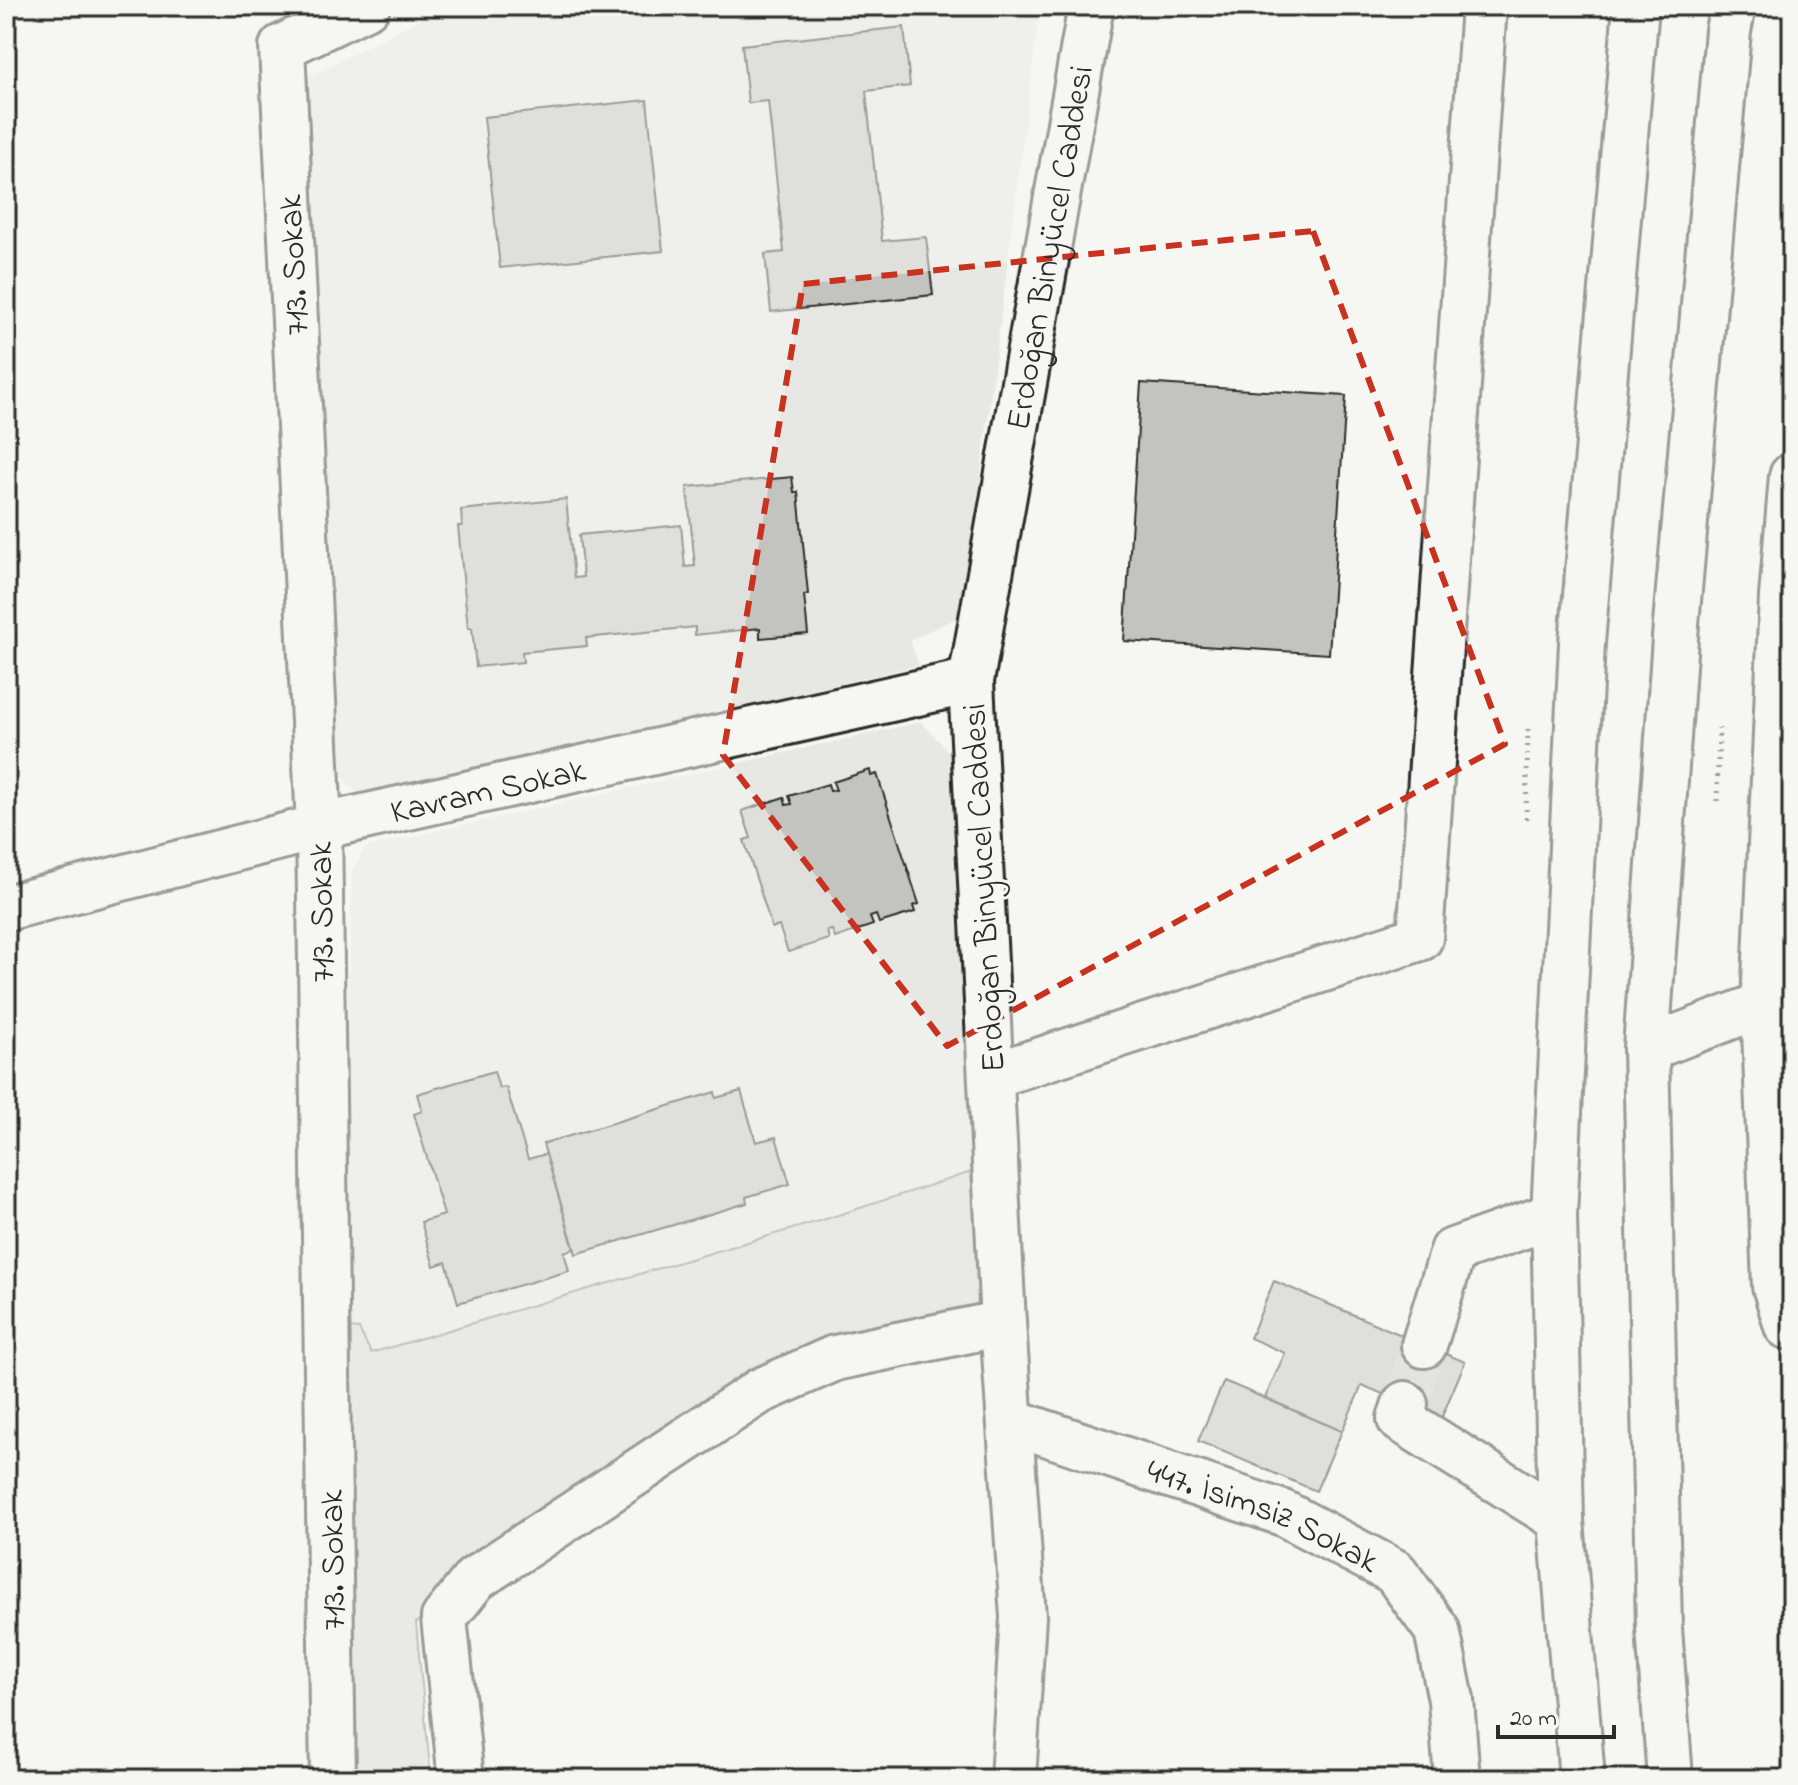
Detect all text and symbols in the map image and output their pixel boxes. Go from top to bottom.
street label: Erdoğan Binyücel Caddesi [995,62,1109,435]
street label: 713. Sokak [267,193,325,336]
street label: Erdoğan Binyücel Caddesi [951,702,1021,1074]
street label: Kavram Sokak [386,747,591,839]
street label: 713. Sokak [298,841,350,983]
street label: 447. İsimsiz Sokak [1139,1448,1387,1588]
street label: 713. Sokak [309,1489,361,1631]
scale bar [1498,1689,1614,1739]
text: 20 m [1510,1702,1557,1737]

